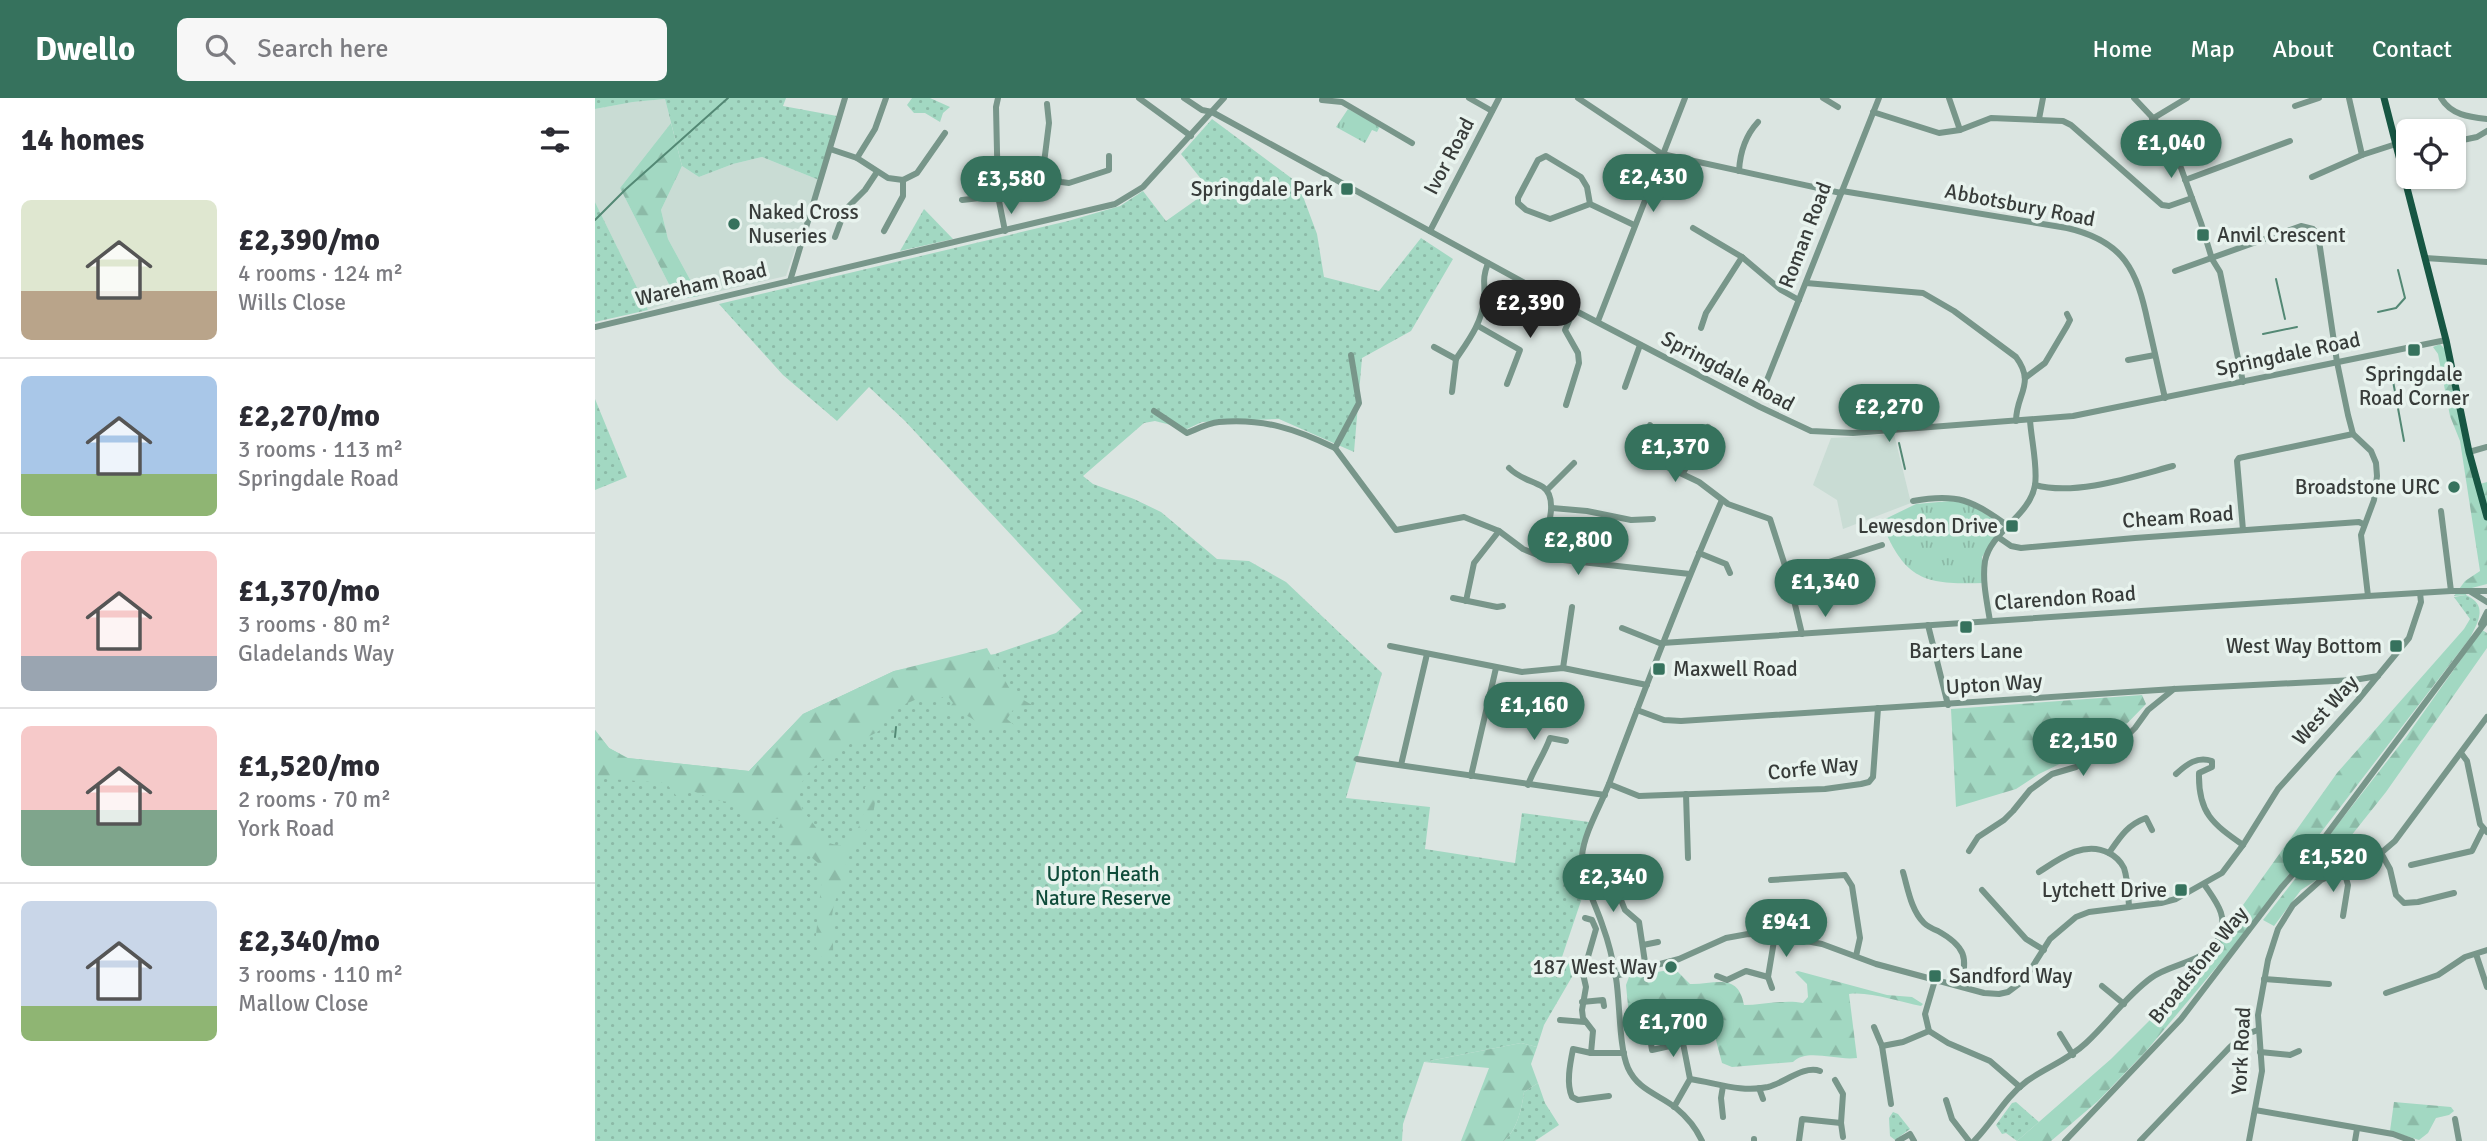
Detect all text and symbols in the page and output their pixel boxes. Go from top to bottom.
search box [177,18,667,81]
text: Dwello [35,29,135,70]
icon: search [201,30,239,68]
text: Search here [257,33,388,65]
text: Home [2092,34,2152,64]
text: Map [2190,34,2235,64]
text: About [2273,34,2334,64]
text: Contact [2372,34,2452,64]
street label: Ivor Road [1418,113,1480,199]
map controls [2396,119,2466,189]
button: locate [2396,119,2466,189]
pin: £1,040 [2114,120,2228,180]
icon: filters [536,121,574,159]
text: 14 homes [21,122,144,159]
text: £1,040 [2137,128,2205,157]
pin: £2,430 [1596,155,1710,214]
pin: £3,580 [954,156,1068,216]
text: £2,430 [1619,162,1687,191]
text: £3,580 [977,164,1045,193]
place label: Springdale Park [1191,176,1333,202]
street label: Roman Road [1773,178,1837,292]
street label: Abbotsbury Road [1943,178,2097,232]
marker: Springdale Park [1339,181,1355,197]
place label: Naked Cross Nuseries [748,199,859,249]
marker: Naked Cross Nuseries [726,216,742,232]
text: £2,390/mo [238,222,380,259]
place label: Anvil Crescent [2217,222,2346,248]
marker: Anvil Crescent [2195,227,2211,243]
icon: home [77,228,161,312]
street label: Wareham Road [633,256,769,312]
text: 4 rooms · 124 m² [238,259,403,288]
pin: £2,390 [1473,280,1587,340]
text: Wills Close [238,288,346,317]
text: £2,390 [1496,288,1564,317]
street label: Springdale Road [1657,325,1799,417]
street label: Springdale Road [2213,326,2363,382]
marker: Springdale Road Corner [2406,342,2422,358]
place label: Springdale Road Corner [2359,361,2469,411]
pin: £2,270 [1832,384,1946,444]
text: £2,270 [1855,392,1923,421]
text: £2,270/mo [238,398,380,435]
icon: home [77,404,161,488]
pin: £1,370 [1618,424,1732,484]
text: £1,370 [1641,432,1709,461]
text: 3 rooms · 113 m² [238,435,403,464]
text: Springdale Road [238,464,399,493]
place label: Broadstone URC [2295,474,2440,500]
marker: Broadstone URC [2446,479,2462,495]
street label: Cheam Road [2121,500,2235,534]
place label: Lewesdon Drive [1858,513,1998,539]
pin: £2,800 [1521,518,1635,577]
marker: Lewesdon Drive [2004,518,2020,534]
text: £2,800 [1544,525,1612,554]
pin: £1,340 [1768,560,1882,619]
text: £1,340 [1791,567,1859,596]
text: £1,370/mo [238,573,380,610]
icon: home [77,579,161,663]
street label: Clarendon Road [1993,580,2137,616]
text: 3 rooms · 80 m² [238,610,391,639]
marker: Barters Lane [1958,619,1974,635]
place label: West Way Bottom [2226,633,2382,659]
place label: Barters Lane [1909,638,2023,664]
marker: West Way Bottom [2388,638,2404,654]
text: Gladelands Way [238,639,394,668]
place label: Maxwell Road [1673,656,1798,682]
marker: Maxwell Road [1651,661,1667,677]
street label: Upton Way [1945,668,2043,700]
street label: West Way [2287,669,2364,751]
pin: £1,160 [1477,682,1591,742]
text: £1,160 [1500,690,1568,719]
pin: £2,150 [2026,718,2140,778]
text: £2,150 [2049,726,2117,755]
text: £1,520/mo [238,748,380,785]
street label: Corfe Way [1766,750,1860,786]
icon: home [77,754,161,838]
text: 2 rooms · 70 m² [238,785,391,814]
text: York Road [238,814,334,843]
pin: £1,520 [2276,834,2390,894]
text: £1,520 [2299,842,2367,871]
pin: £2,340 [1556,854,1670,914]
park label: Upton Heath Nature Reserve [1035,861,1171,911]
text: £2,340 [1579,862,1647,891]
place label: Lytchett Drive [2042,877,2167,903]
marker: Lytchett Drive [2173,882,2189,898]
pin: £941 [1745,900,1827,959]
street label: Broadstone Way [2143,901,2253,1029]
text: £941 [1761,907,1811,936]
text: £2,340/mo [238,923,380,960]
icon: home [77,929,161,1013]
place label: 187 West Way [1532,954,1657,980]
marker: 187 West Way [1663,959,1679,975]
text: 3 rooms · 110 m² [238,960,403,989]
place label: Sandford Way [1949,963,2072,989]
marker: Sandford Way [1927,968,1943,984]
text: Mallow Close [238,989,369,1018]
pin: £1,700 [1616,1000,1730,1059]
street label: York Road [2226,1006,2256,1096]
text: £1,700 [1639,1007,1707,1036]

